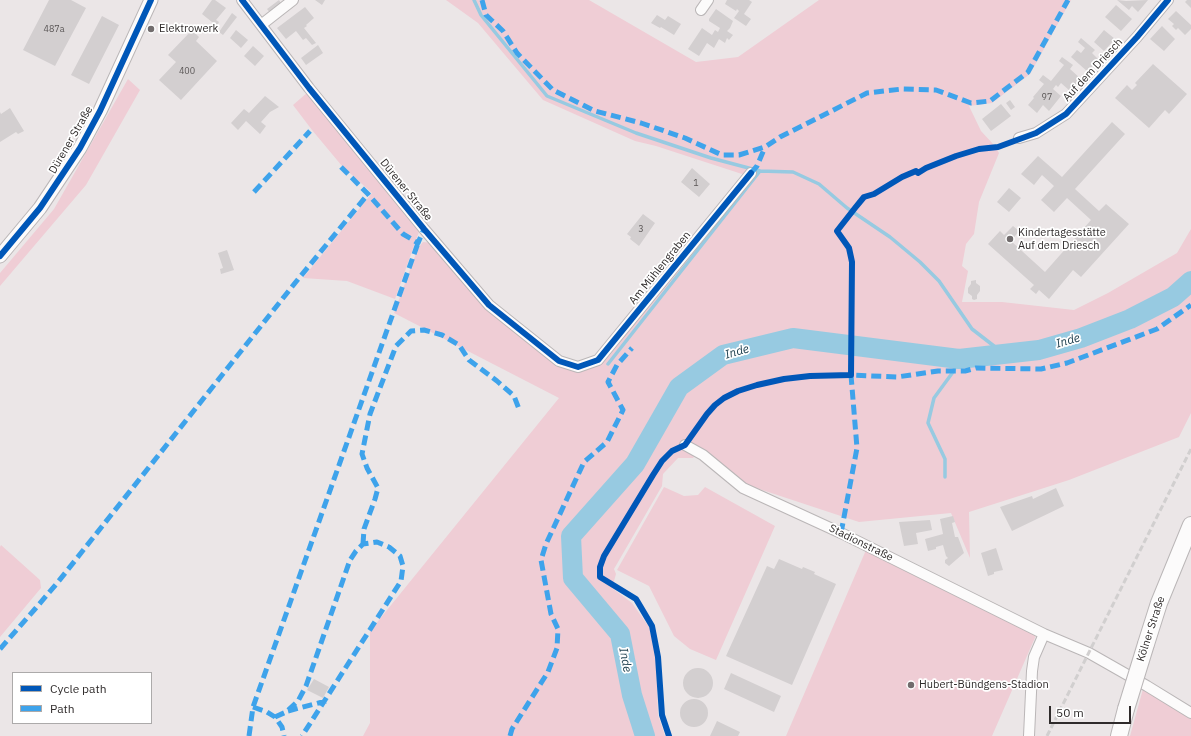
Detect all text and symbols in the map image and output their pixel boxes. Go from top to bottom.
place label: Elektrowerk [159,22,218,36]
house number: 487a [43,24,65,34]
marker: Elektrowerk [146,24,156,34]
street label: Auf dem Driesch [1060,36,1126,104]
house number: 400 [179,66,195,76]
house number: 97 [1042,92,1052,102]
street label: Dürener Straße [46,104,96,176]
street label: Dürener Straße [377,156,435,224]
house number: 1 [693,178,699,188]
house number: 3 [638,224,644,234]
place label: Kindertagesstätte Auf dem Driesch [1018,226,1106,252]
street label: Am Mühlengraben [626,229,694,307]
marker: Kindertagesstätte Auf dem Driesch [1005,234,1015,244]
water label: Inde [1054,331,1082,351]
water label: Inde [723,342,751,362]
street label: Stadionstraße [827,522,895,564]
street label: Kölner Straße [1134,595,1168,663]
water label: Inde [616,647,634,673]
legend [12,672,152,724]
place label: Hubert-Bündgens-Stadion [919,678,1049,692]
marker: Hubert-Bündgens-Stadion [906,680,916,690]
text: Cycle path [50,681,107,696]
scale bar [1051,698,1133,724]
text: Path [50,701,75,716]
text: 50 m [1056,705,1084,720]

